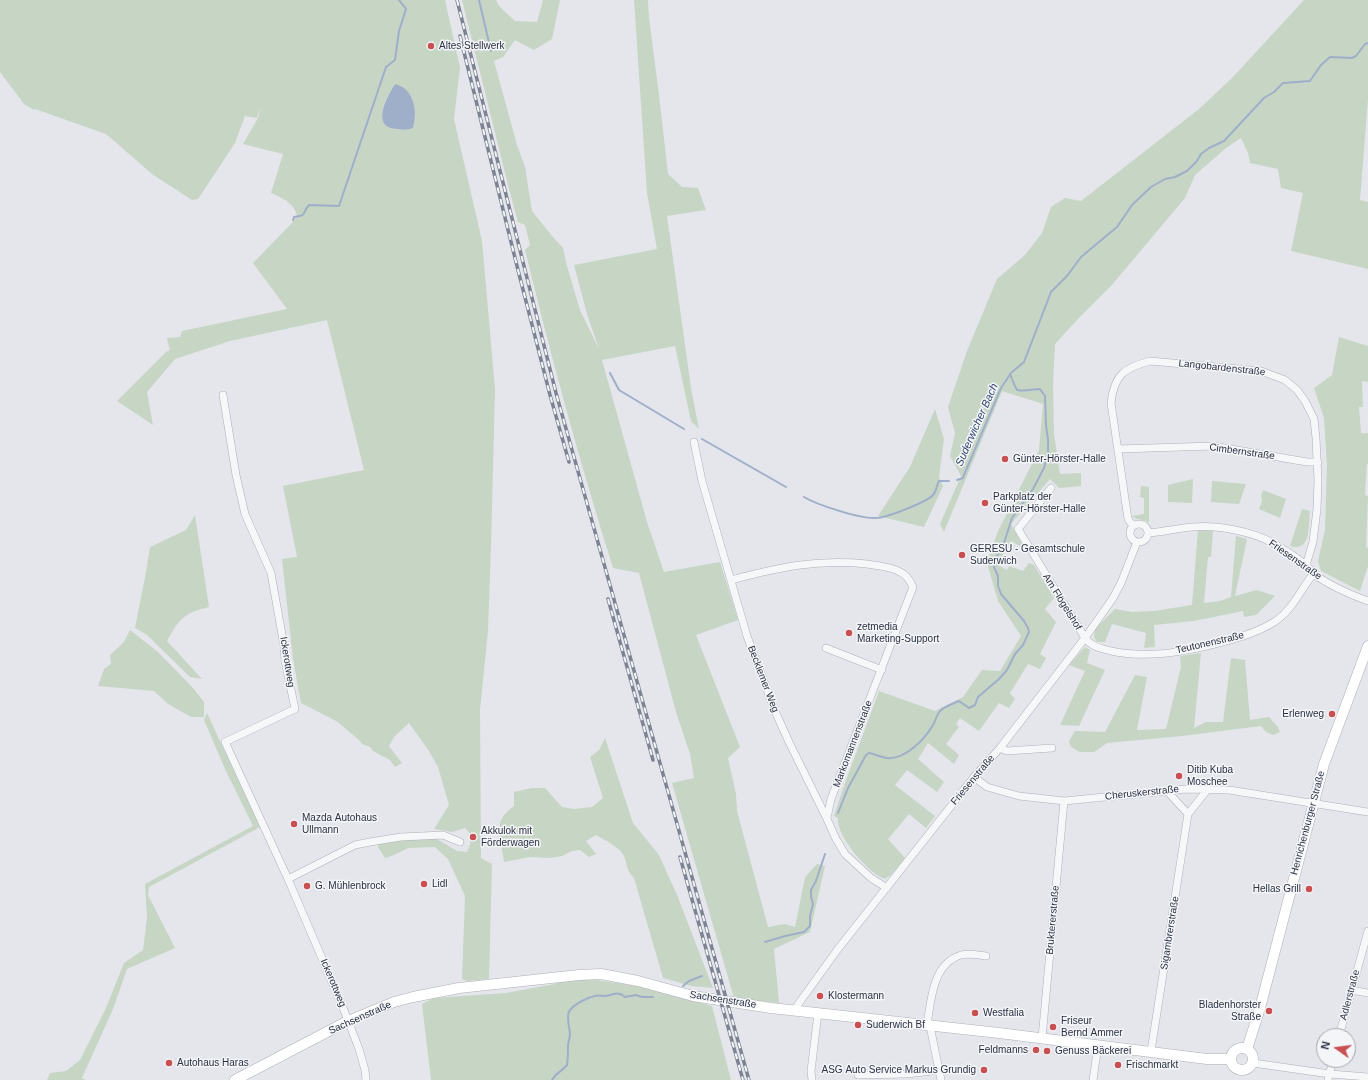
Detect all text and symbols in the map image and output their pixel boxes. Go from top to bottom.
place label: Altes Stellwerk [439,40,505,52]
marker: Altes Stellwerk [426,41,436,51]
street label: Langobardenstraße [1178,357,1266,379]
water label: Suderwicher Bach [953,382,1001,468]
street label: Cimbernstraße [1208,441,1276,463]
place label: Günter-Hörster-Halle [1013,453,1106,465]
marker: Günter-Hörster-Halle [1000,454,1010,464]
place label: Parkplatz der Günter-Hörster-Halle [993,491,1086,514]
marker: Parkplatz der Günter-Hörster-Halle [980,498,990,508]
street label: Friesenstraße [1266,537,1324,583]
place label: GERESU - Gesamtschule Suderwich [970,543,1085,566]
marker: GERESU - Gesamtschule Suderwich [957,550,967,560]
street label: Am Flögelshof [1040,572,1084,632]
place label: zetmedia Marketing-Support [857,621,939,644]
marker: zetmedia Marketing-Support [844,628,854,638]
street label: Teutonenstraße [1175,629,1245,657]
street label: Ickerottweg [277,636,297,688]
street label: Becklemer Weg [745,644,781,714]
street label: Markomannenstraße [831,699,875,789]
place label: Erlenweg [1282,708,1324,720]
marker: Erlenweg [1327,709,1337,719]
street label: Friesenstraße [949,753,997,807]
place label: Ditib Kuba Moschee [1187,764,1233,788]
street label: Henrichenburger Straße [1288,770,1328,876]
marker: Ditib Kuba Moschee [1174,771,1184,781]
street label: Cheruskerstraße [1104,783,1180,803]
place label: Mazda Autohaus Ullmann [302,812,377,836]
marker: Mazda Autohaus Ullmann [289,819,299,829]
place label: Akkulok mit Förderwagen [481,825,540,848]
marker: Akkulok mit Förderwagen [468,832,478,842]
place label: Lidl [432,878,448,890]
marker: Lidl [419,879,429,889]
place label: G. Mühlenbrock [315,880,386,892]
marker: G. Mühlenbrock [302,881,312,891]
place label: Hellas Grill [1253,883,1301,895]
marker: Hellas Grill [1304,884,1314,894]
street label: Bruktererstraße [1044,885,1062,955]
street label: Sigambrerstraße [1158,895,1182,971]
street label: Ickerottweg [317,957,349,1009]
street label: Adlerstraße [1338,968,1362,1022]
street label: Sachsenstraße [689,989,757,1011]
place label: Klostermann [828,990,884,1002]
marker: Klostermann [815,991,825,1001]
street label: Sachsenstraße [327,999,393,1037]
place label: Bladenhorster Straße [1199,999,1261,1022]
marker: Bladenhorster Straße [1264,1006,1274,1016]
place label: Westfalia [983,1007,1024,1019]
marker: Westfalia [970,1008,980,1018]
place label: Friseur Bernd Ammer [1061,1015,1123,1038]
place label: Suderwich Bf [866,1019,925,1031]
marker: Suderwich Bf [853,1020,863,1030]
marker: Friseur Bernd Ammer [1048,1022,1058,1032]
north arrow [1316,1028,1356,1068]
text: N [1319,1040,1332,1051]
place label: Feldmanns [979,1044,1028,1056]
marker: Feldmanns [1031,1045,1041,1055]
place label: Genuss Bäckerei [1055,1045,1131,1057]
marker: Genuss Bäckerei [1042,1046,1052,1056]
place label: Autohaus Haras [177,1057,249,1069]
marker: Autohaus Haras [164,1058,174,1068]
place label: Frischmarkt [1126,1059,1178,1071]
marker: Frischmarkt [1113,1060,1123,1070]
place label: ASG Auto Service Markus Grundig [821,1064,976,1076]
marker: ASG Auto Service Markus Grundig [979,1065,989,1075]

